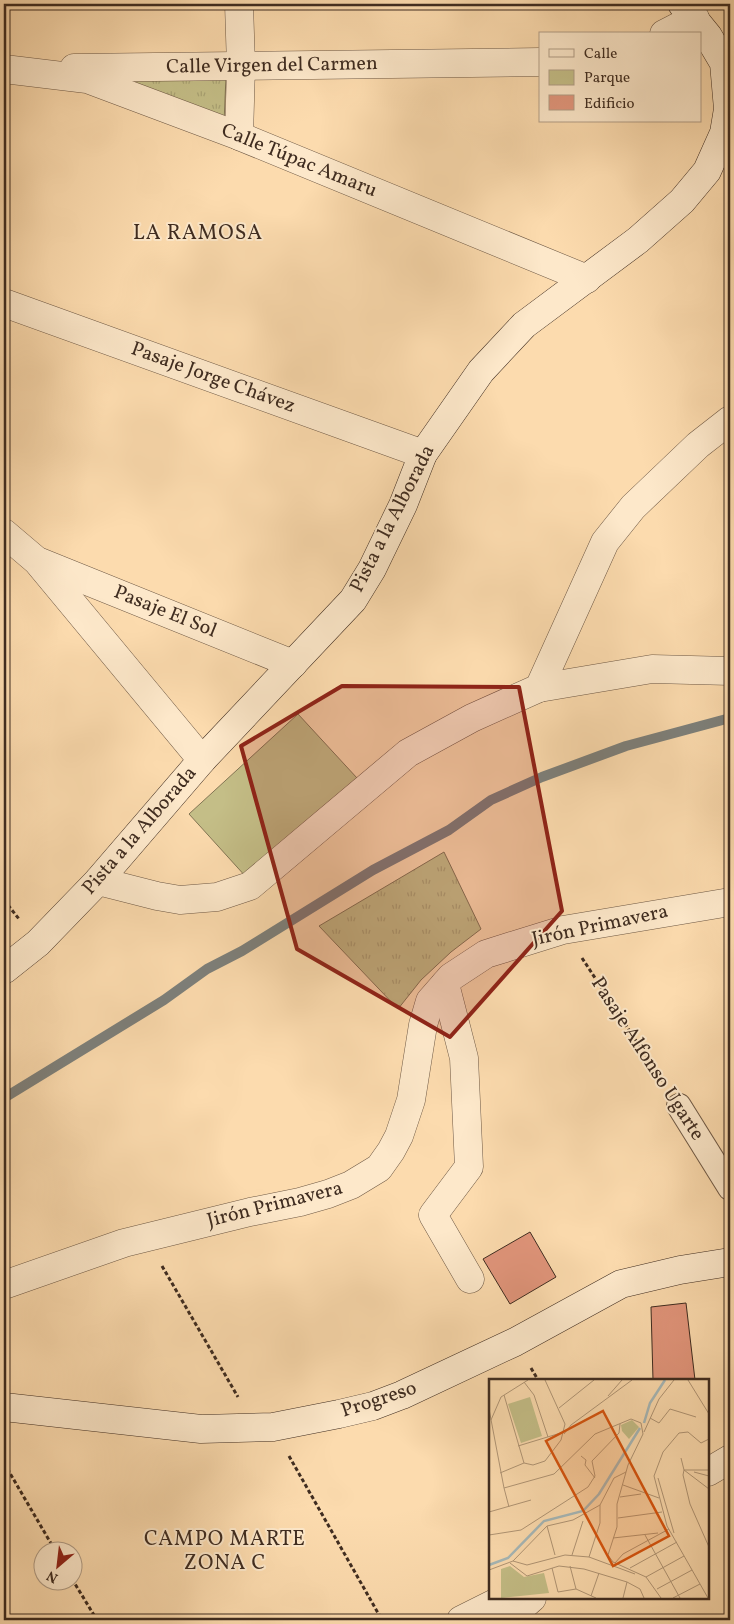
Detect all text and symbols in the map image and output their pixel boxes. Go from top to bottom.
legend [539,32,702,122]
text: Calle [584,44,617,65]
street label: Calle Virgen del Carmen [166,50,378,82]
text: Parque [584,68,630,89]
text: Edificio [584,94,635,115]
street label: Calle Túpac Amaru [217,117,381,205]
district label: LA RAMOSA [133,219,263,248]
street label: Pasaje Jorge Chávez [127,335,299,421]
street label: Pista a la Alborada [344,440,442,598]
street label: Pasaje El Sol [109,579,221,645]
street label: Pista a la Alborada [76,761,204,901]
street label: Jirón Primavera [529,898,671,954]
street label: Pasaje Alfonso Ugarte [583,972,711,1146]
street label: Jirón Primavera [204,1175,346,1235]
street label: Progreso [338,1375,420,1425]
inset map [489,1379,709,1599]
district label: CAMPO MARTE ZONA C [144,1525,306,1578]
north arrow [32,1542,82,1592]
text: N [44,1565,62,1587]

